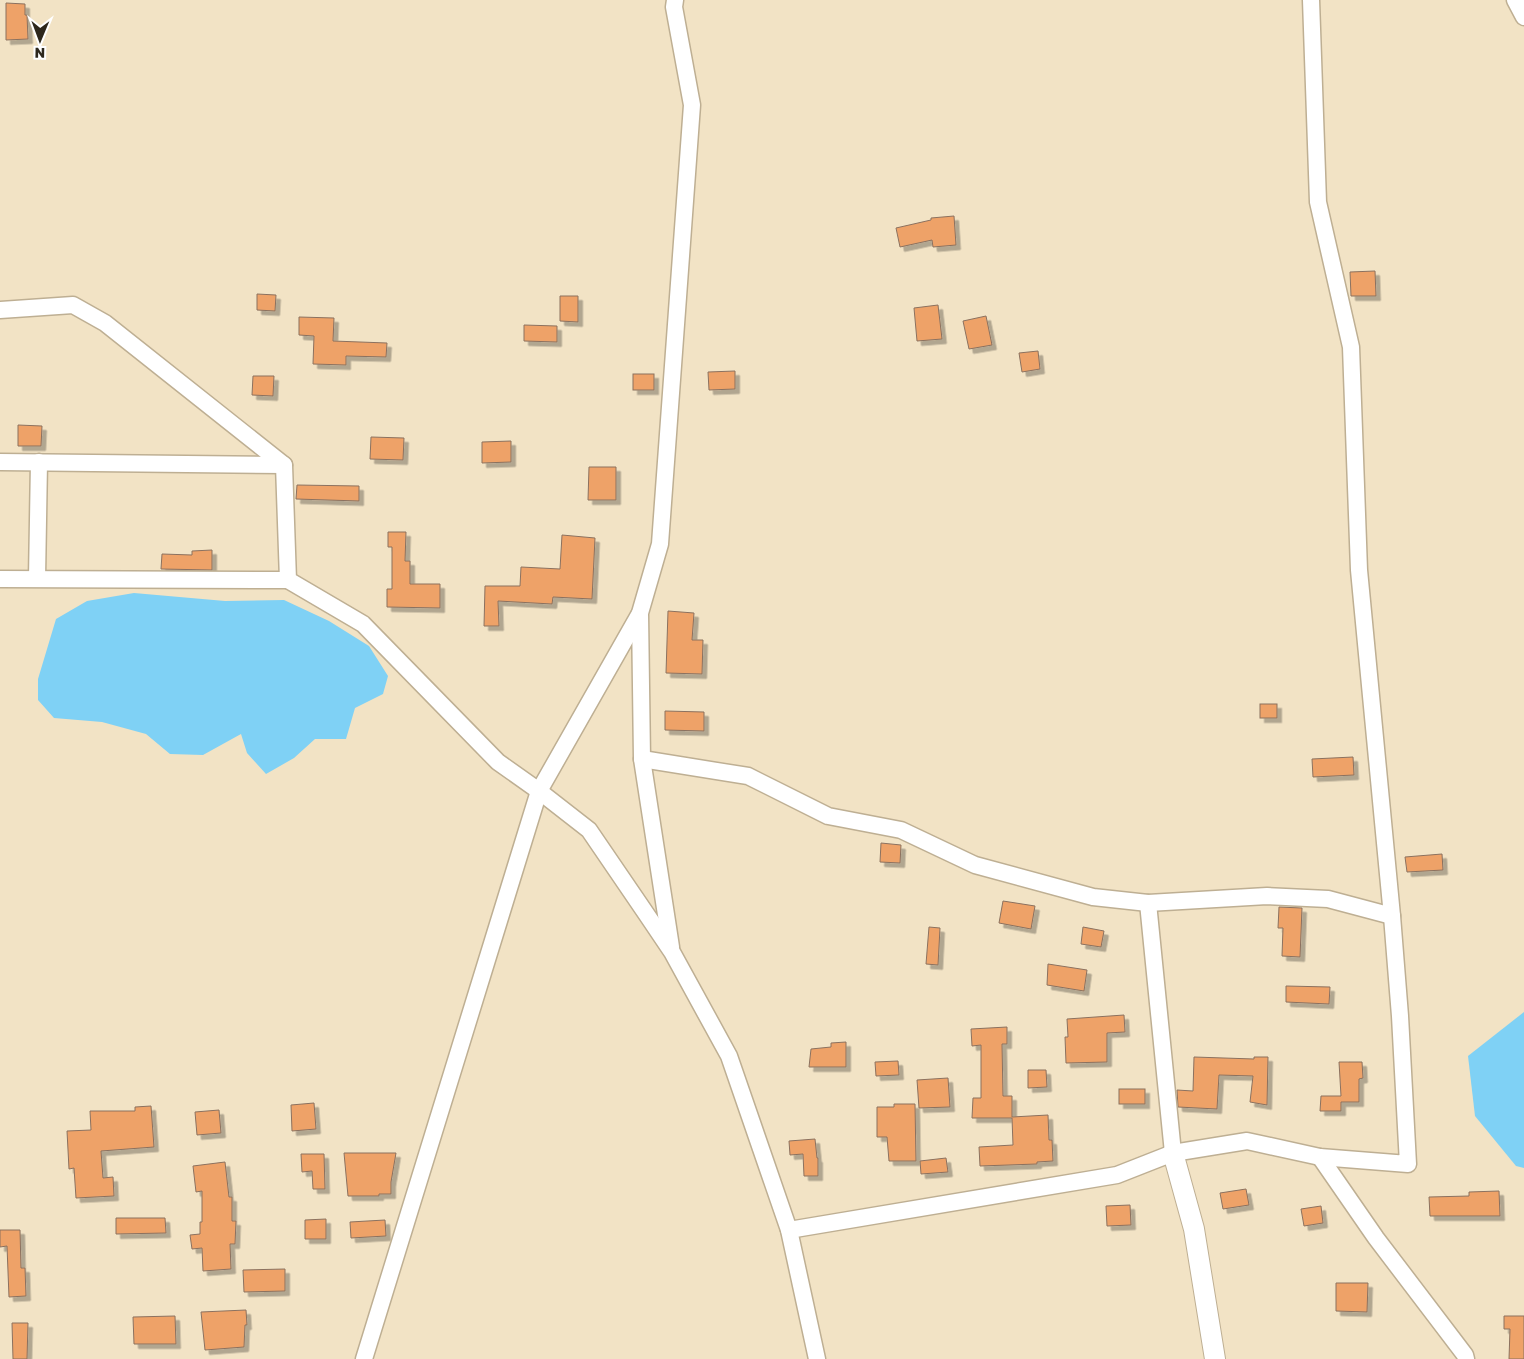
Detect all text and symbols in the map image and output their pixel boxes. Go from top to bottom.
north arrow [15,15,65,65]
text: N [34,45,45,62]

